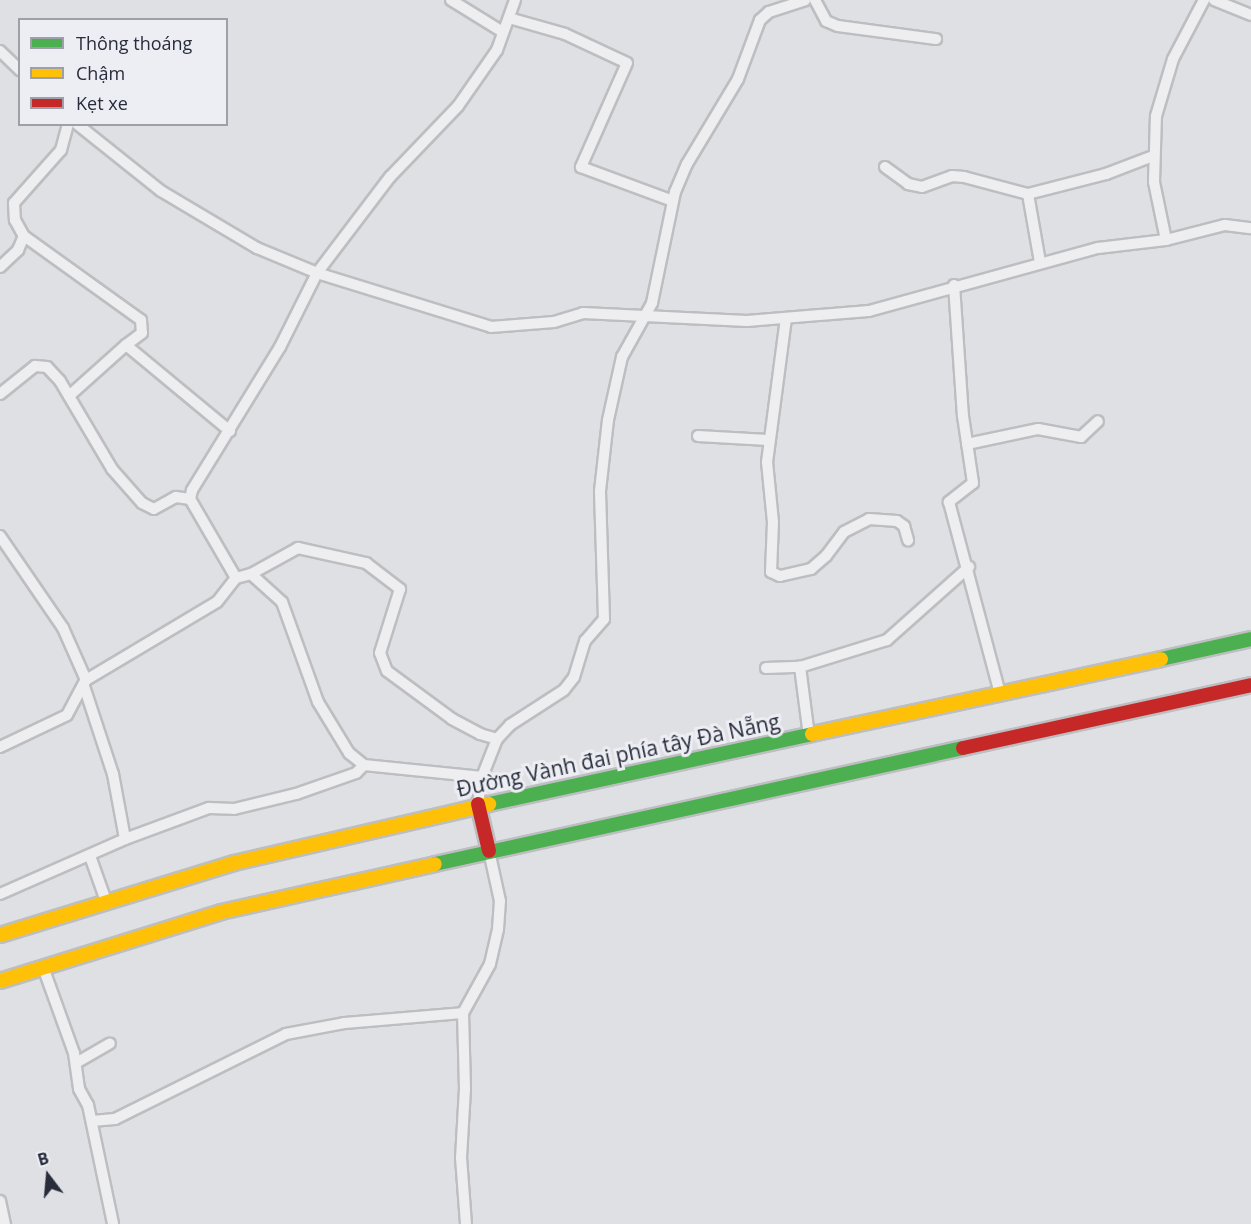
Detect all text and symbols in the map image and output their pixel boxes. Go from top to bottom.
legend [18,18,228,126]
text: Thông thoáng [76,31,192,55]
text: Chậm [76,61,125,85]
text: Kẹt xe [76,91,128,115]
street label: Đường Vành đai phía tây Đà Nẵng [454,708,782,802]
north arrow [18,1146,78,1206]
text: B [35,1147,51,1171]

